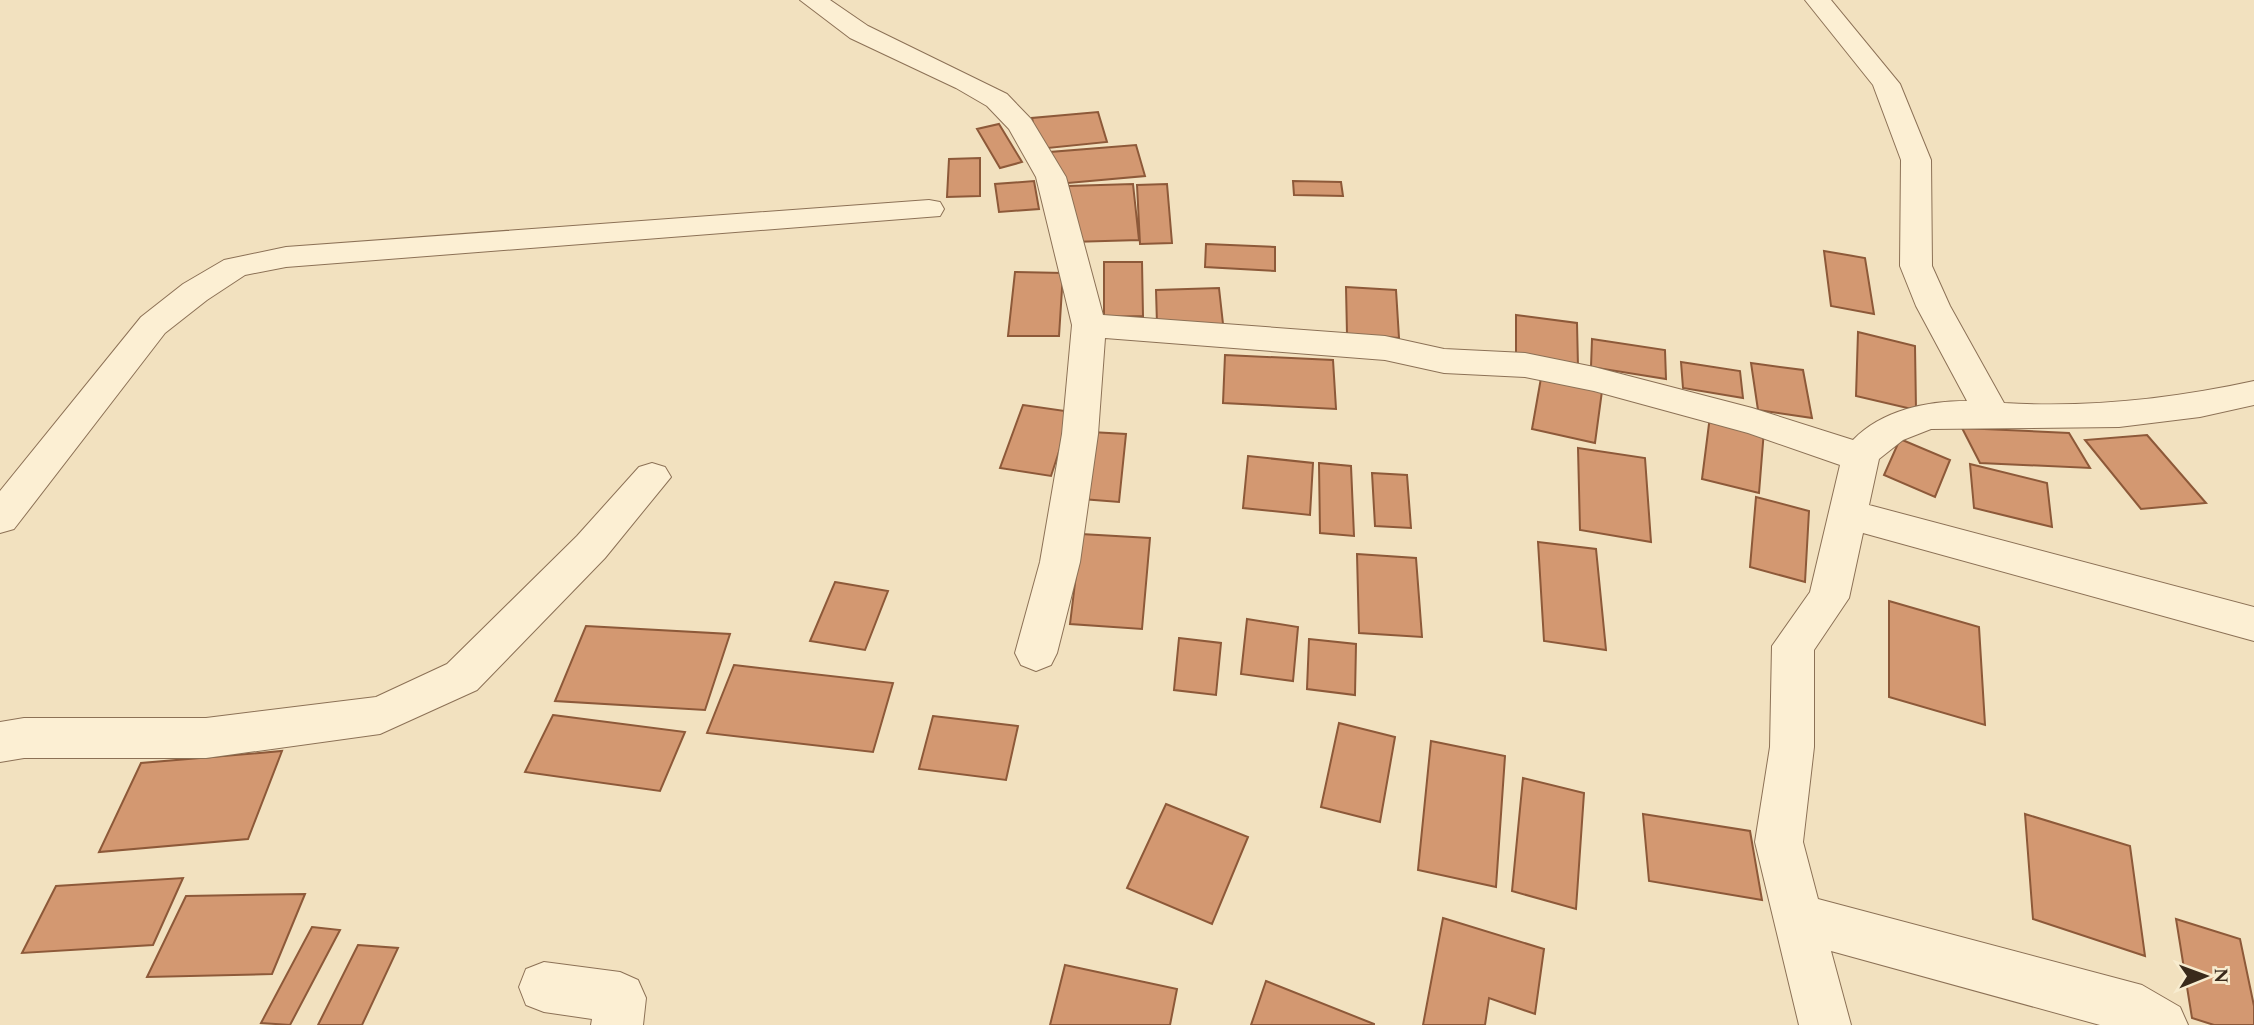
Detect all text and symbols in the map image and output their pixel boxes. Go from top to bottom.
north arrow [2170,941,2240,1011]
text: N [2206,968,2235,984]

